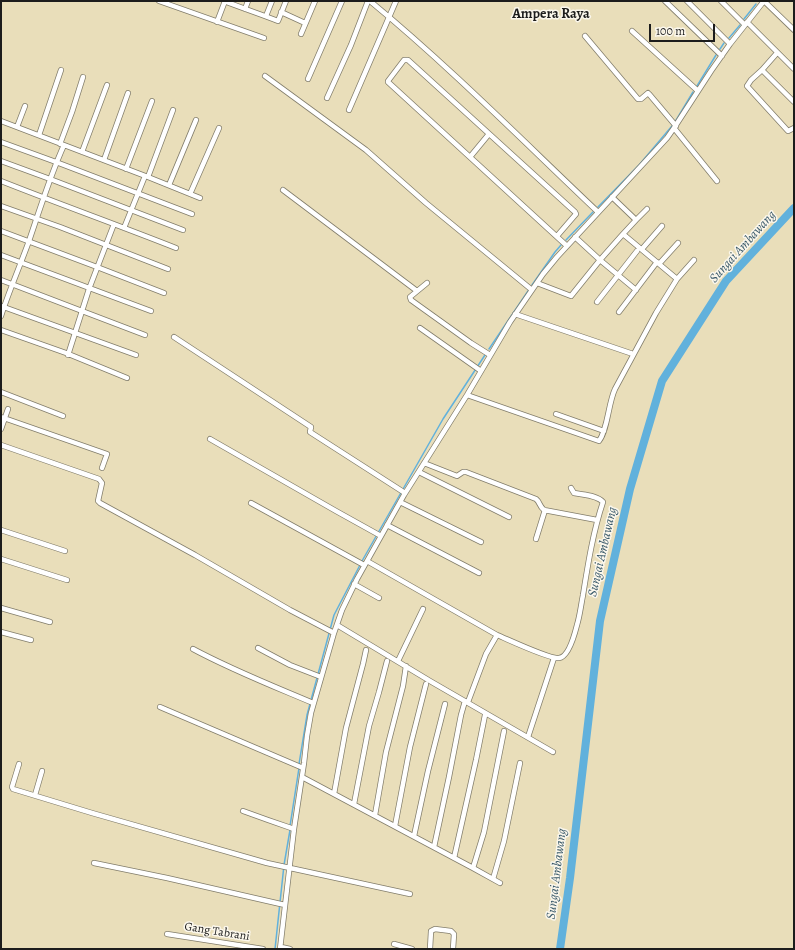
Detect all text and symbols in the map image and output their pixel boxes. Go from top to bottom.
district label: Ampera Raya [512,7,590,23]
scale bar [651,16,717,42]
text: 100 m [656,23,685,39]
water label: Sungai Ambawang [707,208,779,286]
water label: Sungai Ambawang [585,506,621,598]
water label: Sungai Ambawang [544,828,570,920]
street label: Gang Tabrani [183,920,251,944]

